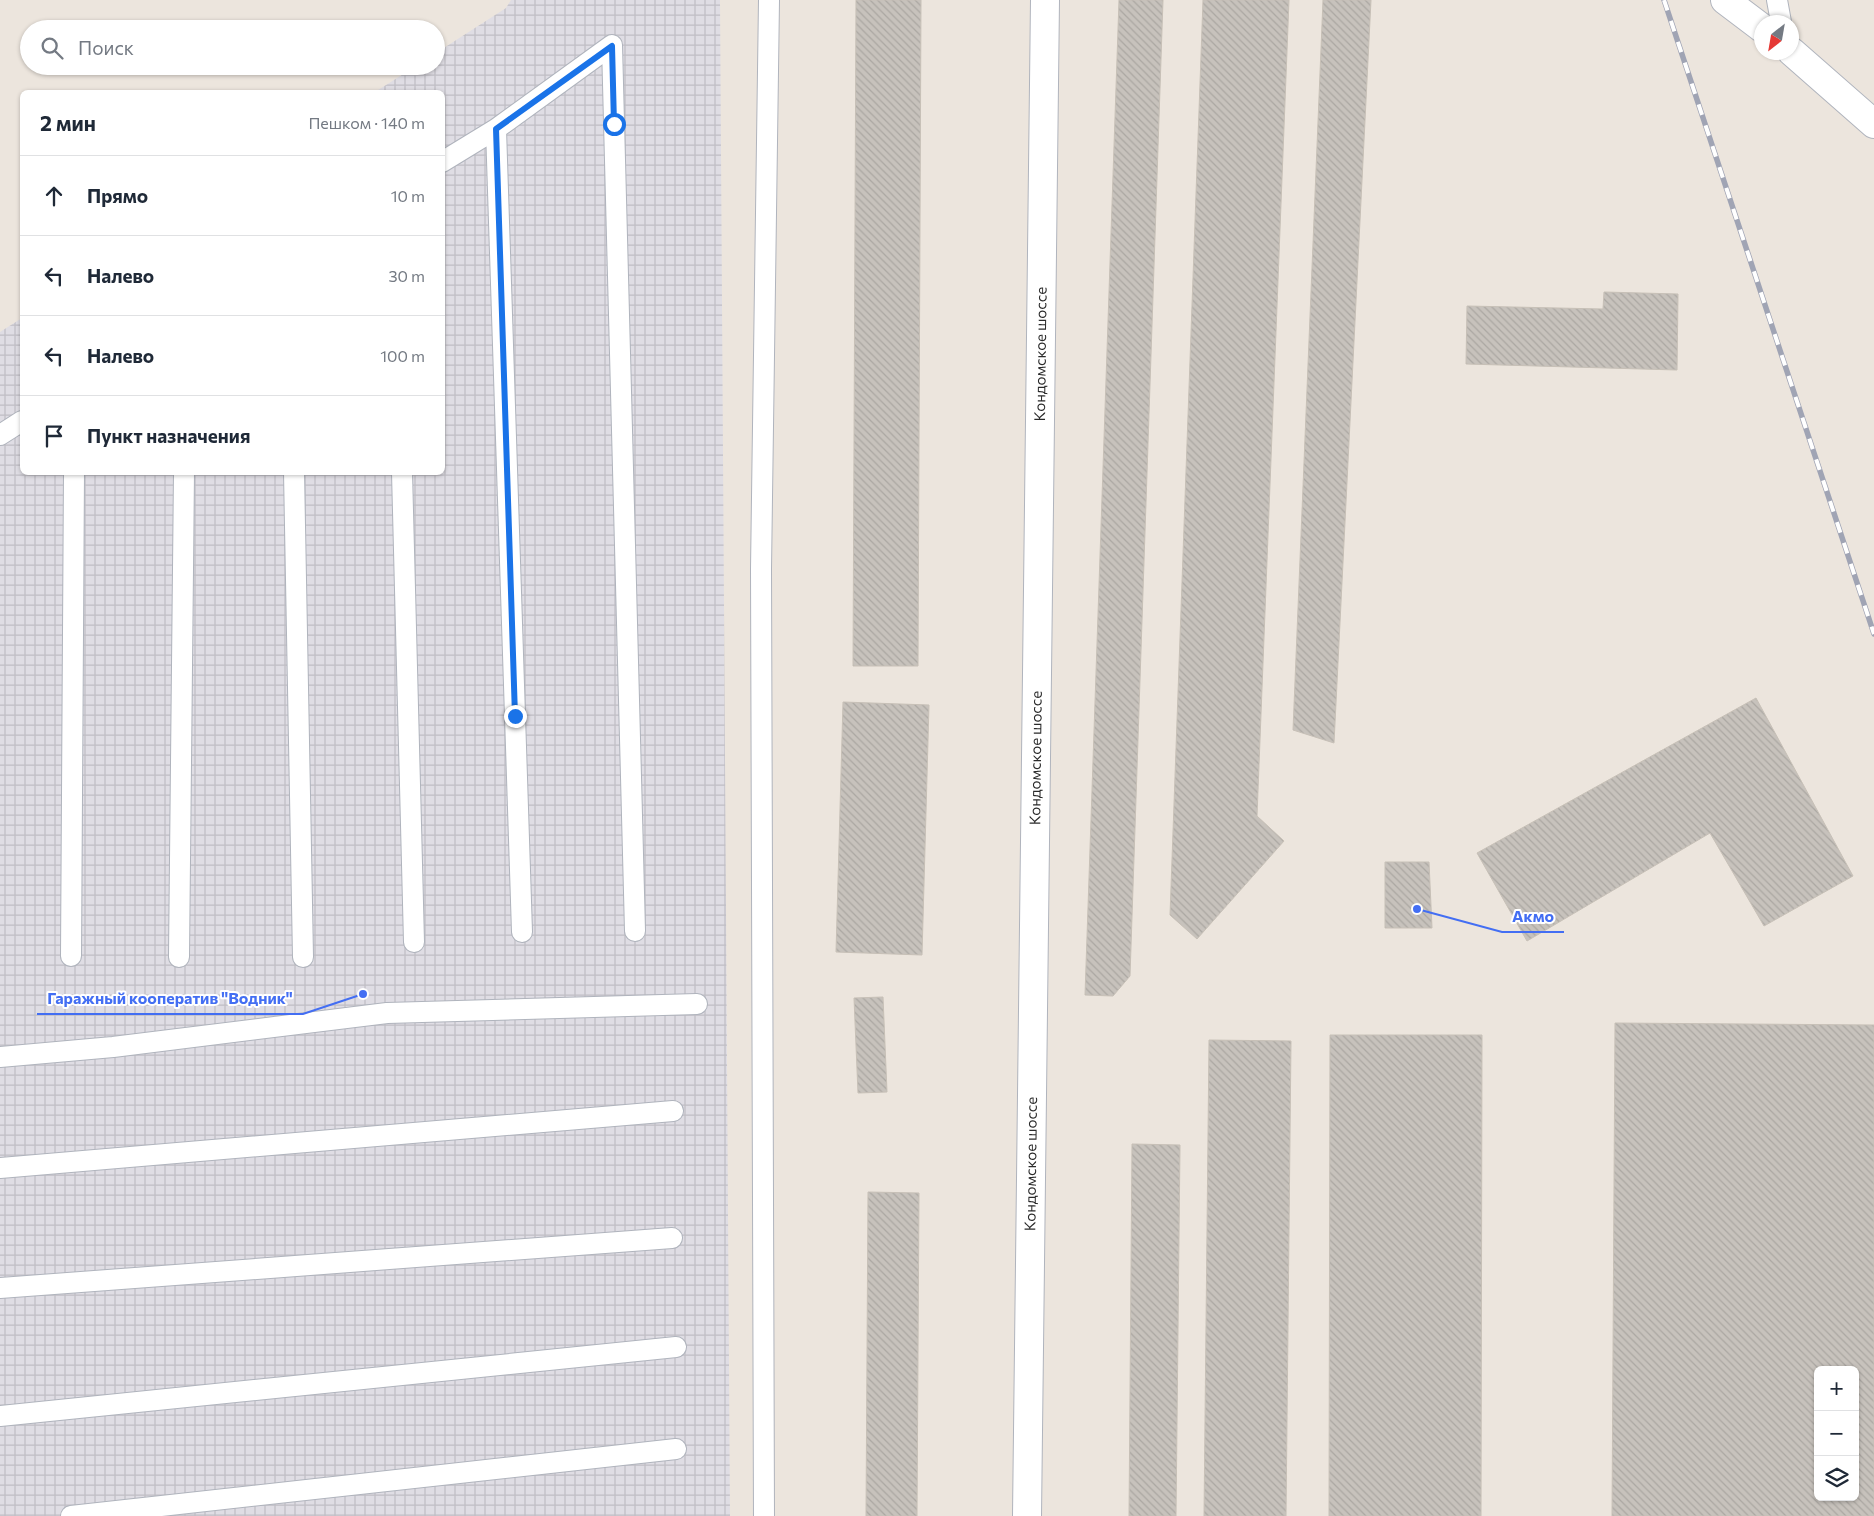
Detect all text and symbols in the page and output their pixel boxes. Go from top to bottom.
north arrow [1754,15,1799,60]
search box [20,20,445,75]
icon: search [38,34,66,62]
text: Поиск [78,36,134,59]
text: 2 мин [40,110,96,135]
text: Пешком · 140 m [308,113,425,132]
route start [603,113,626,136]
icon: ahead [40,182,68,210]
text: Прямо [87,184,148,207]
text: 10 m [391,186,425,205]
icon: left [40,262,68,290]
text: Налево [87,264,154,287]
text: 30 m [388,266,425,285]
street label: Кондомское шоссе [1030,287,1050,421]
icon: left [40,342,68,370]
text: Налево [87,344,154,367]
text: 100 m [380,346,425,365]
icon: arrive [40,422,68,450]
text: Пункт назначения [87,424,250,447]
street label: Кондомское шоссе [1025,691,1045,825]
route end [504,705,527,728]
callout: Акмо [1502,901,1564,932]
text: Акмо [1512,906,1554,925]
callout: Гаражный кооператив "Водник" [37,983,303,1014]
text: Гаражный кооператив "Водник" [47,988,293,1007]
street label: Кондомское шоссе [1020,1097,1040,1231]
map controls [1814,1366,1859,1501]
button: + [1814,1366,1859,1411]
button: − [1814,1411,1859,1456]
button: layers [1814,1456,1859,1501]

